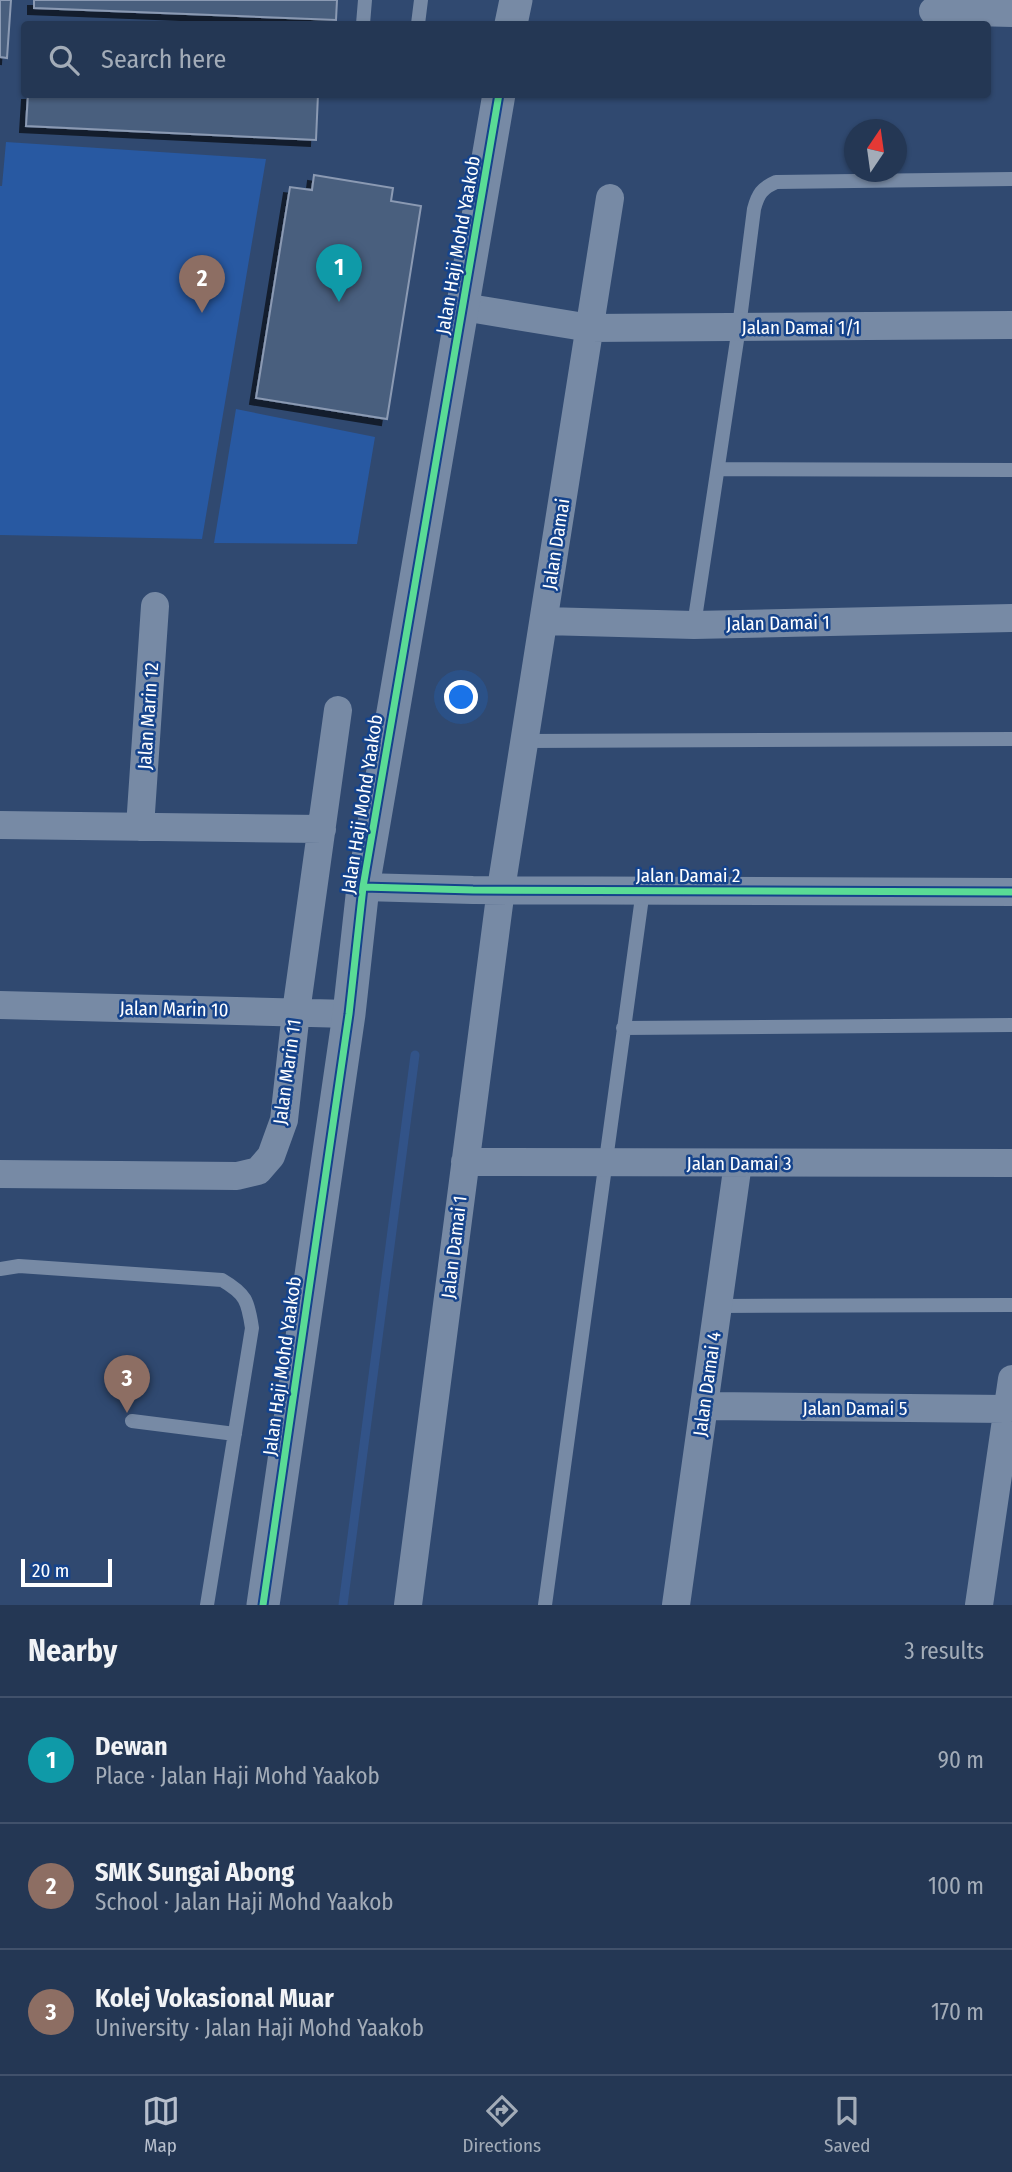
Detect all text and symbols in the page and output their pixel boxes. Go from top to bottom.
search box [21,21,991,98]
icon: search [45,41,83,79]
text: Search here [101,44,226,75]
north arrow [844,119,907,182]
street label: Jalan Haji Mohd Yaakob [431,154,485,336]
pin: 1 [316,244,362,302]
pin: 2 [179,255,225,313]
street label: Jalan Damai 1/1 [742,316,860,339]
street label: Jalan Damai [537,497,575,591]
street label: Jalan Damai 1 [726,611,830,635]
street label: Jalan Marin 12 [133,662,163,770]
your location [444,680,478,714]
street label: Jalan Haji Mohd Yaakob [336,713,388,895]
street label: Jalan Damai 2 [636,864,740,887]
street label: Jalan Marin 10 [119,997,229,1021]
street label: Jalan Marin 11 [268,1018,306,1126]
street label: Jalan Damai 3 [687,1152,791,1175]
street label: Jalan Damai 1 [436,1194,472,1300]
street label: Jalan Haji Mohd Yaakob [258,1275,306,1457]
street label: Jalan Damai 4 [688,1330,726,1438]
pin: 3 [104,1355,150,1413]
street label: Jalan Damai 5 [802,1397,908,1420]
scale bar [21,1556,112,1588]
text: 20 m [32,1559,69,1582]
text: Nearby [28,1633,117,1669]
text: 3 results [904,1637,984,1665]
text: Dewan [95,1731,168,1762]
text: 1 [46,1746,56,1774]
text: 90 m [938,1746,984,1774]
text: Place · Jalan Haji Mohd Yaakob [95,1762,380,1790]
text: SMK Sungai Abong [95,1857,294,1888]
text: 2 [46,1872,56,1900]
text: 100 m [928,1872,984,1900]
text: School · Jalan Haji Mohd Yaakob [95,1888,394,1916]
text: Kolej Vokasional Muar [95,1983,334,2014]
text: 3 [46,1998,56,2026]
text: 170 m [931,1998,984,2026]
text: University · Jalan Haji Mohd Yaakob [95,2014,424,2042]
tab: Map [142,2092,180,2157]
tab: Directions [463,2092,541,2157]
tab: Saved [824,2092,870,2157]

